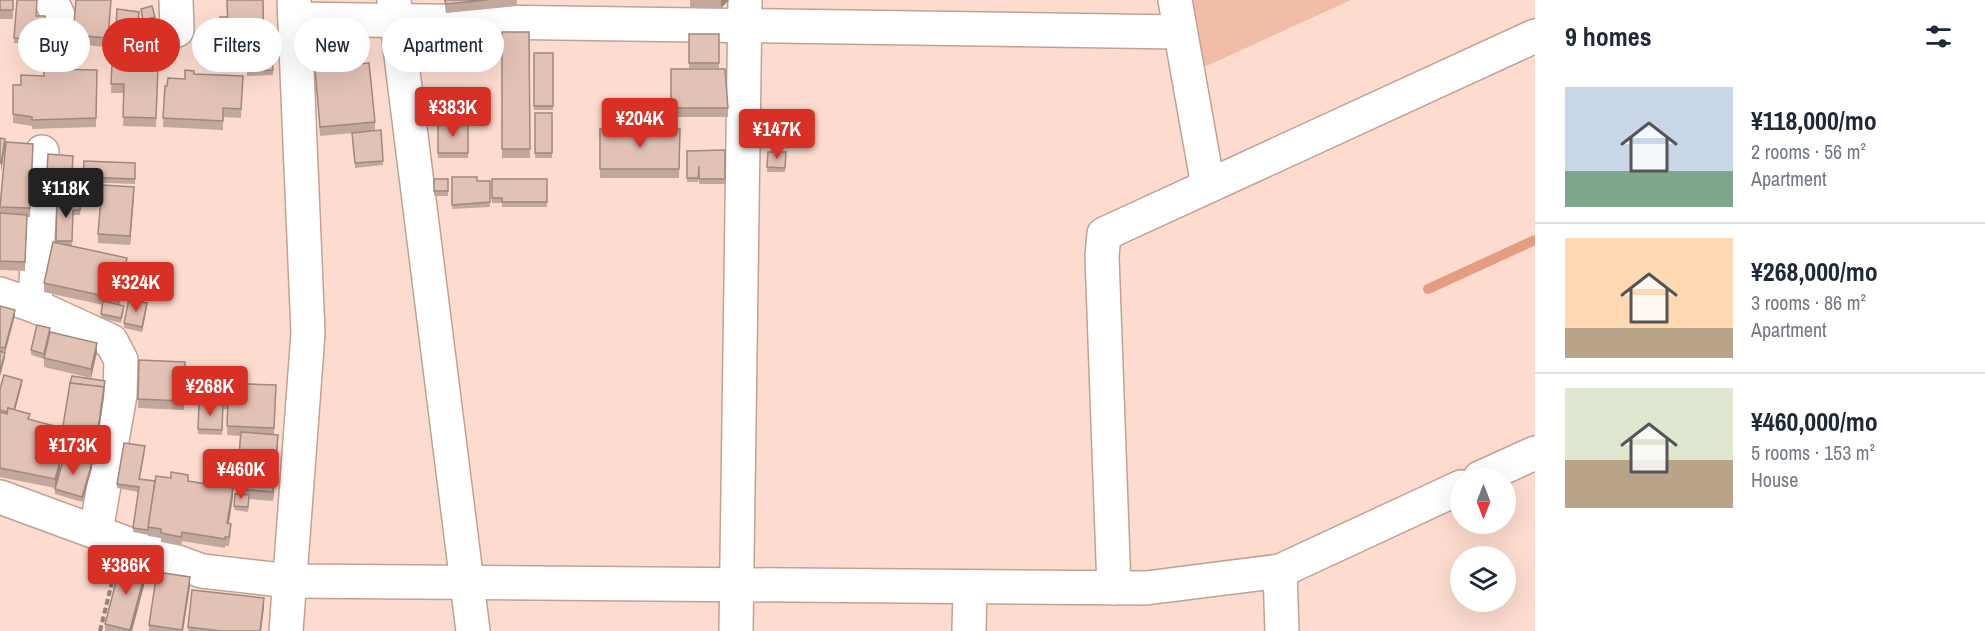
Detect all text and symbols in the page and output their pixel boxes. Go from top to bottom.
chip: Buy [18,18,90,72]
chip: Rent [102,18,180,72]
chip: Filters [192,18,282,72]
chip: New [294,18,370,72]
chip: Apartment [382,18,504,72]
text: 9 homes [1565,19,1652,54]
icon: filters [1922,20,1955,53]
pin: ¥383K [411,87,495,138]
text: ¥383K [429,93,477,120]
pin: ¥204K [598,98,682,149]
text: ¥118,000/mo [1751,103,1877,138]
text: ¥204K [616,104,664,131]
pin: ¥147K [735,109,819,160]
icon: home [1613,111,1685,183]
text: ¥147K [753,115,801,142]
text: 2 rooms · 56 m² [1751,138,1866,165]
text: Apartment [1751,165,1827,192]
pin: ¥118K [24,168,108,219]
text: ¥118K [42,174,90,201]
text: ¥268,000/mo [1751,254,1878,289]
pin: ¥324K [94,262,178,313]
icon: home [1613,262,1685,334]
text: ¥324K [112,268,160,295]
text: 3 rooms · 86 m² [1751,289,1866,316]
text: Apartment [1751,316,1827,343]
pin: ¥268K [168,366,252,417]
text: ¥268K [186,372,234,399]
text: ¥460,000/mo [1751,404,1878,439]
icon: home [1613,412,1685,484]
pin: ¥173K [31,425,115,476]
text: ¥173K [49,431,97,458]
text: 5 rooms · 153 m² [1751,439,1875,466]
pin: ¥460K [199,449,283,500]
text: ¥460K [217,455,265,482]
text: House [1751,466,1798,493]
north arrow [1450,468,1516,534]
map controls [1450,468,1516,612]
pin: ¥386K [84,545,168,596]
button: layers [1450,546,1516,612]
text: ¥386K [102,551,150,578]

